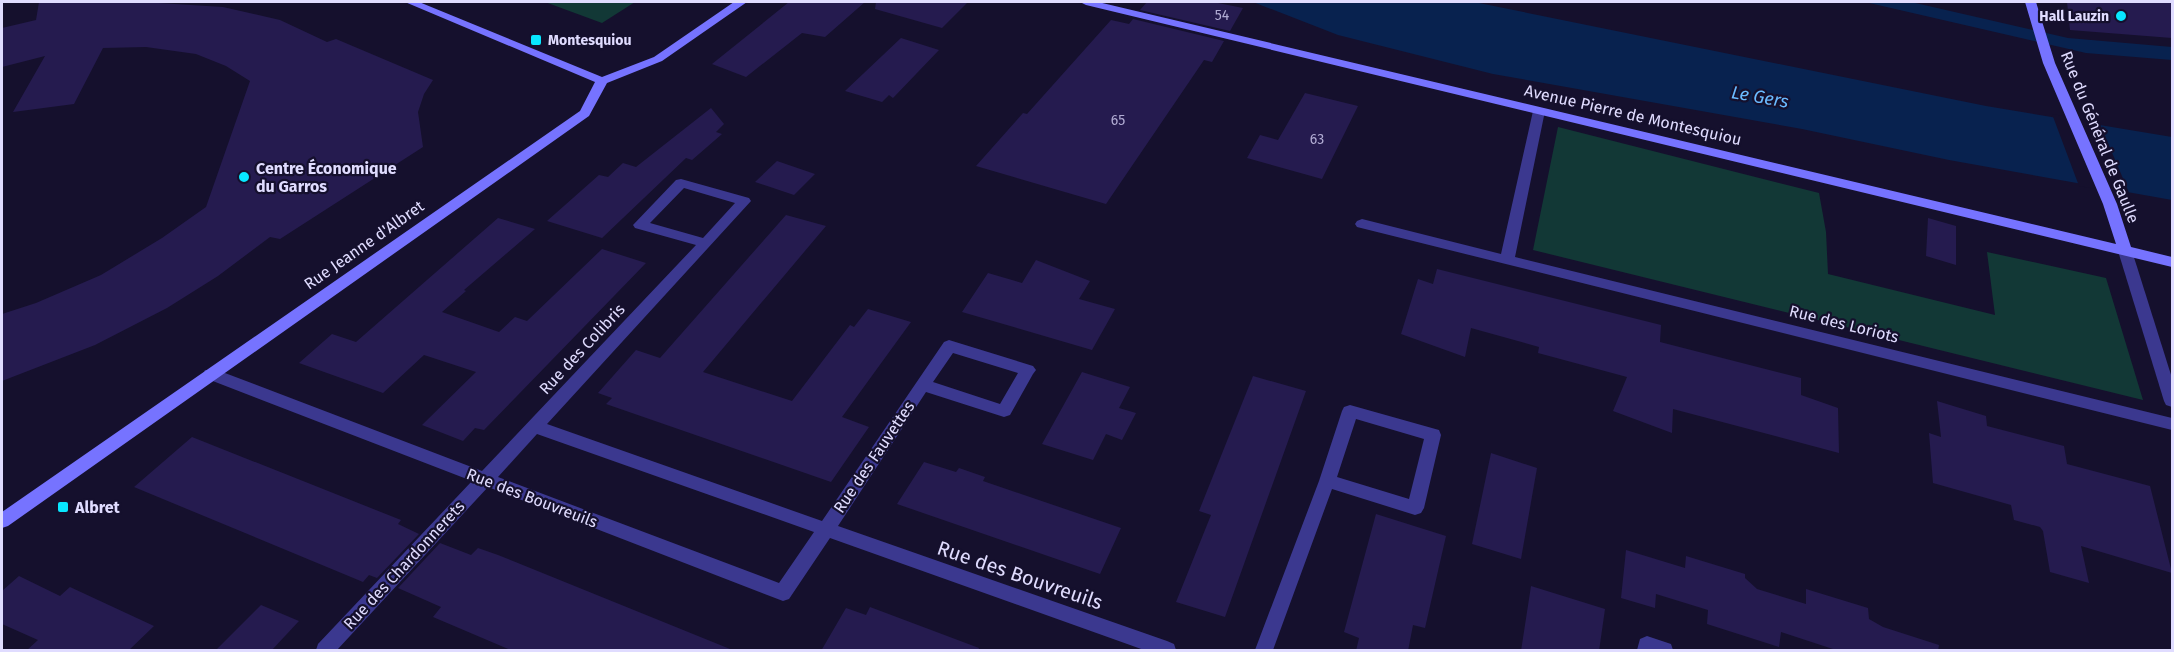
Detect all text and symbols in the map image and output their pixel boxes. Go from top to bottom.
house number: 54 [1215,7,1230,24]
place label: Hall Lauzin [2039,8,2109,25]
marker: Hall Lauzin [2114,9,2128,23]
place label: Montesquiou [548,32,631,49]
marker: Montesquiou [529,33,543,47]
street label: Rue du Général de Gaulle [2057,48,2143,226]
street label: Avenue Pierre de Montesquiou [1523,81,1743,149]
water label: Le Gers [1730,81,1790,113]
house number: 65 [1111,112,1125,129]
house number: 63 [1310,131,1324,148]
place label: Centre Économique du Garros [256,158,397,196]
marker: Centre Économique du Garros [237,170,251,184]
street label: Rue Jeanne d'Albret [300,196,428,293]
street label: Rue des Colibris [535,300,629,398]
street label: Rue des Loriots [1787,301,1901,347]
street label: Rue des Fauvettes [830,397,918,517]
street label: Rue des Bouvreuils [464,464,600,532]
street label: Rue des Chardonnerets [340,497,468,633]
place label: Albret [74,498,121,517]
marker: Albret [56,500,70,514]
street label: Rue des Bouvreuils [934,535,1106,615]

